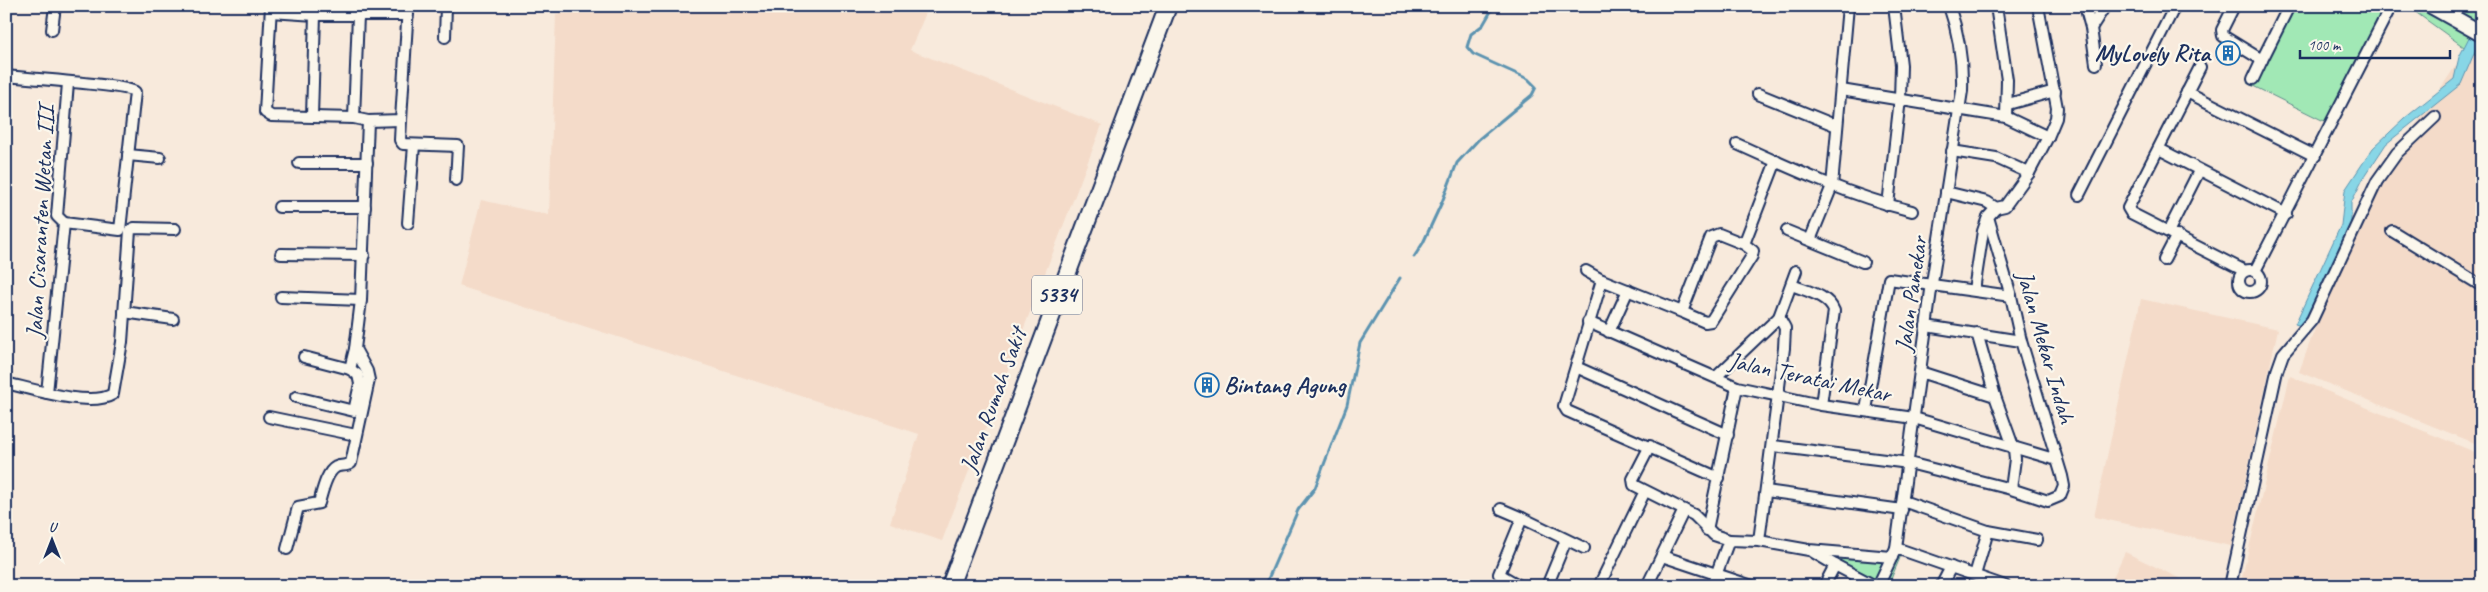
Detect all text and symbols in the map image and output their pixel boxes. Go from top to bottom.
scale bar [2300,28,2450,60]
text: 100 m [2308,36,2342,55]
place label: MyLovely Rita [2095,38,2212,68]
building icon: MyLovely Rita [2215,40,2241,66]
street label: Jalan Cisaranten Wetan III [19,101,61,340]
street label: Jalan Pamekar [1888,232,1934,355]
street label: Jalan Mekar Indah [2010,266,2083,429]
road number: 5334 [1032,276,1082,314]
street label: Jalan Rumah Sakit [953,321,1034,477]
street label: Jalan Teratai Mekar [1725,345,1896,409]
place label: Bintang Agung [1224,370,1348,400]
building icon: Bintang Agung [1194,372,1220,398]
north arrow [28,514,78,564]
text: U [49,519,59,536]

